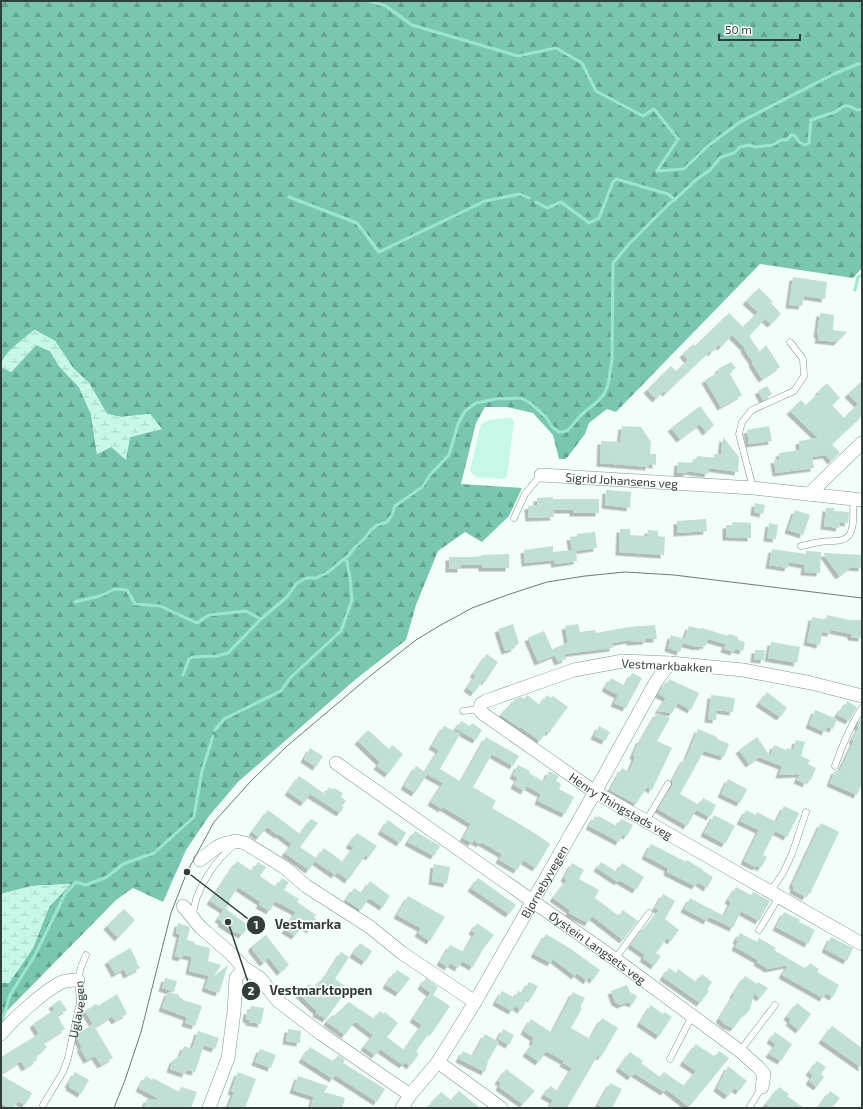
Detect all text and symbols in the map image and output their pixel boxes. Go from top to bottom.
scale bar [719,16,800,42]
text: 50 m [725,22,752,36]
street label: Sigrid Johansens veg [565,470,679,490]
street label: Vestmarkbakken [621,656,713,674]
street label: Henry Thingstads veg [567,769,675,842]
street label: Bjørnebyvegen [518,842,570,920]
street label: Øystein Langsets veg [546,908,649,987]
callout: Vestmarka [246,912,349,937]
text: Vestmarka [275,916,341,932]
text: 1 [253,917,259,931]
callout: Vestmarktoppen [241,978,380,1003]
street label: Uglavegen [65,980,87,1039]
text: Vestmarktoppen [270,982,373,998]
text: 2 [248,983,255,997]

